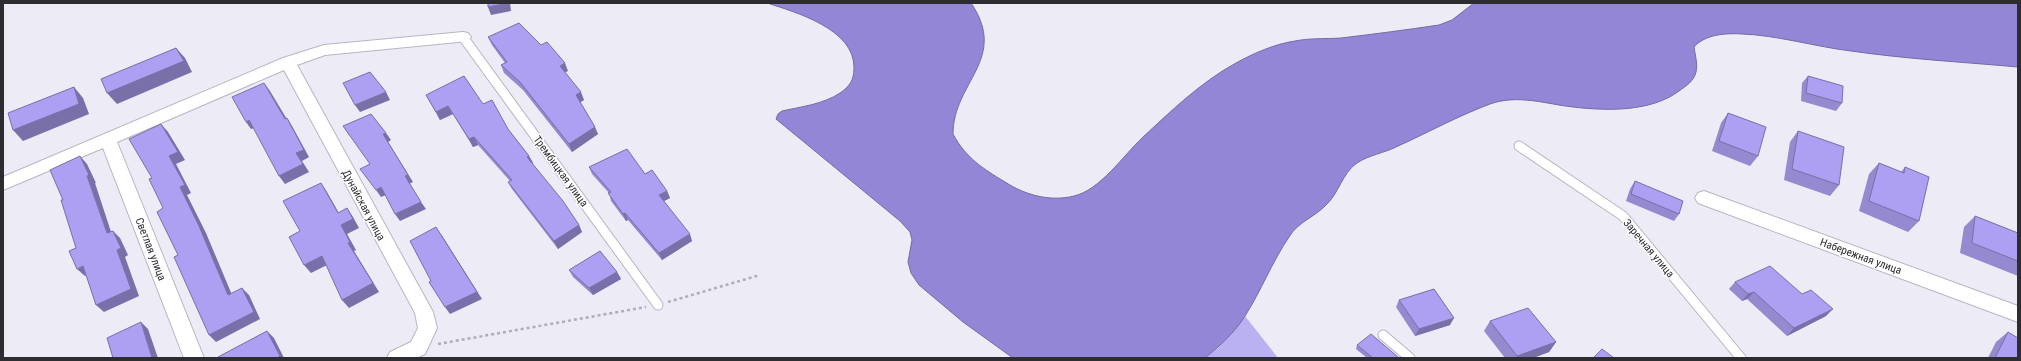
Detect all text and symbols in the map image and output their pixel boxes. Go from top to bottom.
street label: Трембицкая улица [531,133,591,209]
street label: Дунайская улица [339,168,388,243]
street label: Светлая улица [133,216,169,283]
street label: Заречная улица [1620,217,1677,280]
street label: Набережная улица [1818,236,1903,277]

